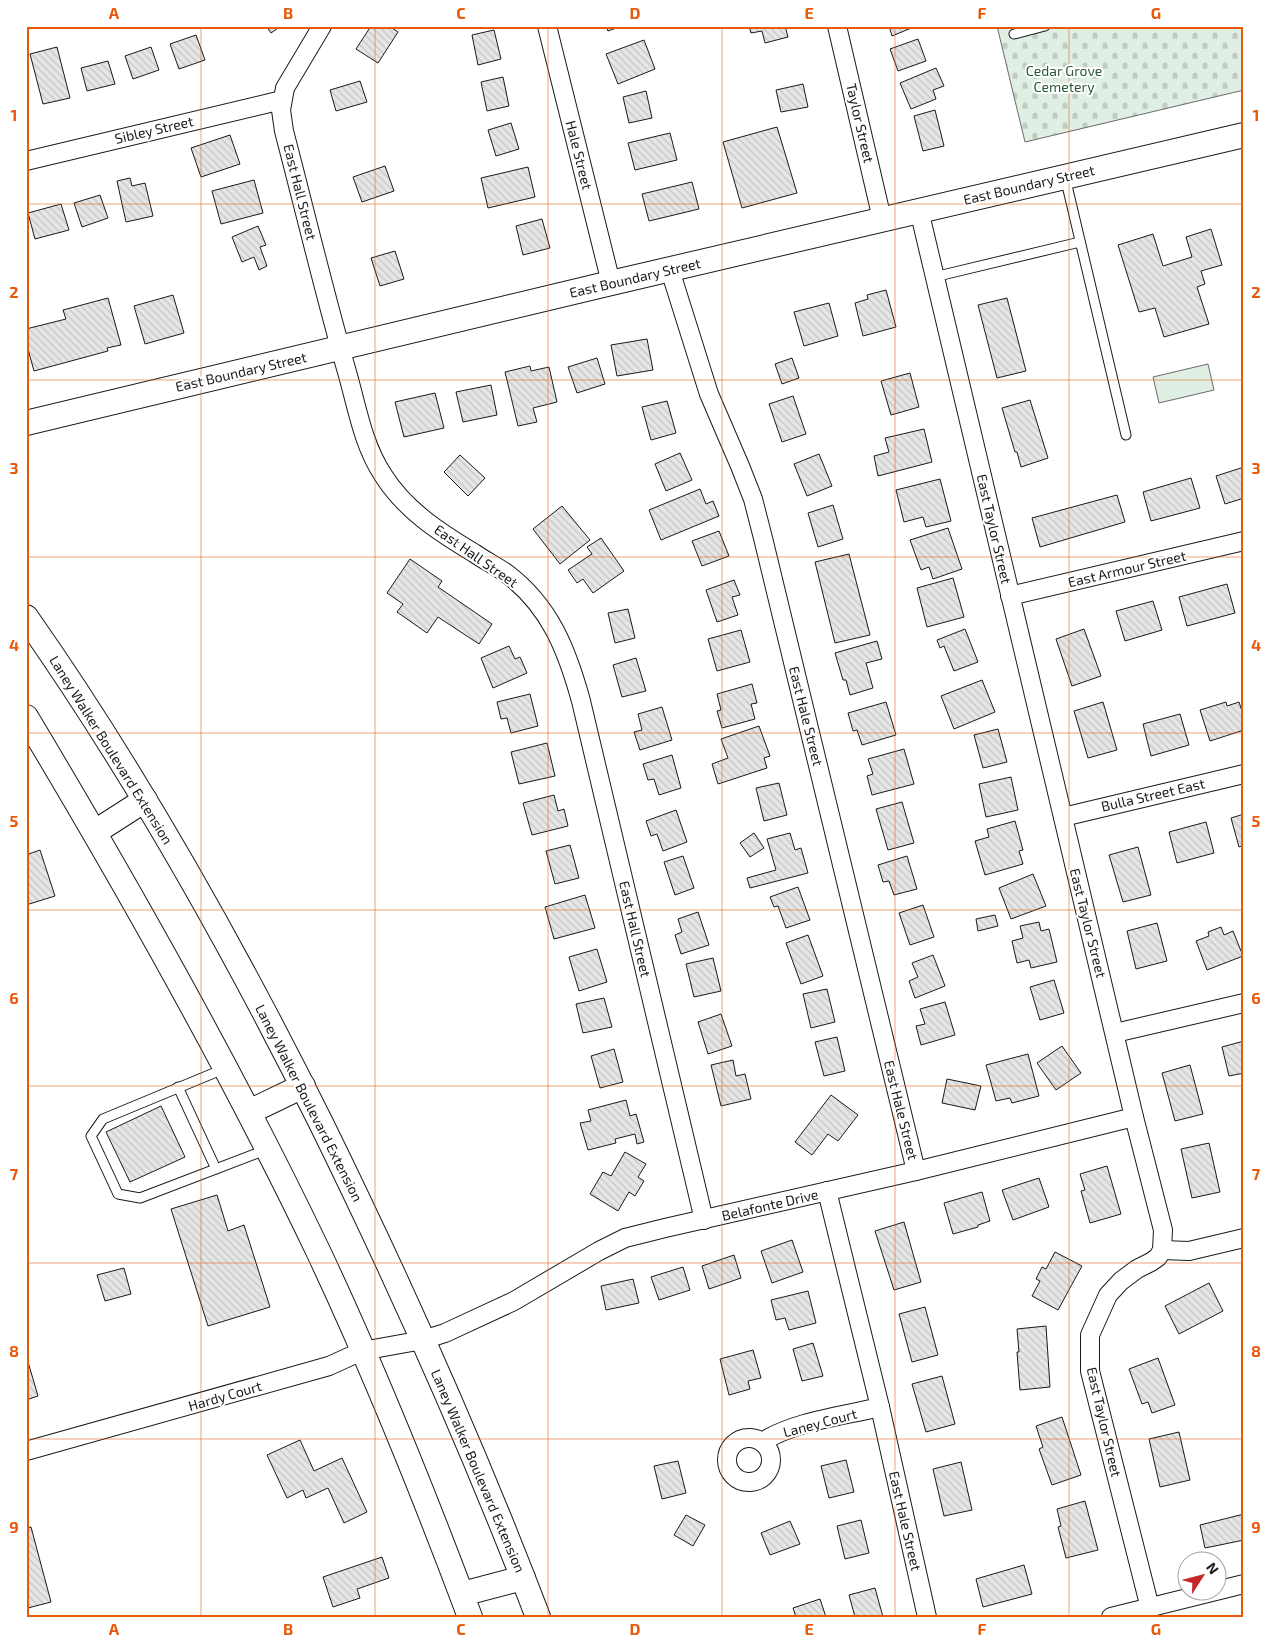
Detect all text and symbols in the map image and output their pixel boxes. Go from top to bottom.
text: A [109,3,120,22]
text: B [283,3,293,22]
text: C [456,3,466,22]
text: D [630,3,641,22]
text: E [804,3,814,22]
text: F [978,3,987,22]
text: G [1151,3,1161,22]
park label: Cedar Grove Cemetery [1026,62,1102,95]
street label: Taylor Street [843,81,878,164]
text: 1 [11,105,17,124]
text: 1 [1253,105,1259,124]
street label: Sibley Street [113,112,195,147]
street label: Hale Street [563,118,596,191]
street label: East Hall Street [280,142,321,242]
street label: East Boundary Street [962,161,1096,208]
street label: East Boundary Street [568,254,702,301]
text: 2 [9,282,19,301]
text: 2 [1251,282,1261,301]
street label: East Boundary Street [174,348,308,395]
text: 3 [9,458,19,477]
text: 3 [1251,458,1261,477]
street label: East Taylor Street [974,472,1015,585]
street label: East Hall Street [431,520,521,591]
street label: East Armour Street [1066,547,1188,590]
text: 4 [9,635,19,654]
text: 4 [1251,635,1261,654]
street label: Laney Walker Boulevard Extension [46,652,177,847]
street label: East Hale Street [786,664,827,767]
street label: Bulla Street East [1099,774,1206,815]
text: 5 [10,811,19,830]
text: 5 [1252,811,1261,830]
street label: East Taylor Street [1067,866,1110,979]
street label: East Hall Street [616,879,655,979]
text: 6 [9,988,19,1007]
text: 6 [1251,988,1261,1007]
street label: Laney Walker Boulevard Extension [252,1001,367,1204]
street label: East Hale Street [881,1058,922,1161]
text: 7 [10,1164,19,1183]
text: 7 [1252,1164,1261,1183]
street label: Belafonte Drive [720,1185,820,1224]
text: 8 [9,1341,19,1360]
text: 8 [1251,1341,1261,1360]
street label: East Taylor Street [1084,1365,1125,1478]
street label: Laney Walker Boulevard Extension [428,1367,529,1575]
street label: Hardy Court [186,1377,264,1414]
street label: Laney Court [781,1405,859,1441]
street label: East Hale Street [886,1469,925,1572]
text: 9 [9,1517,19,1536]
text: 9 [1251,1517,1261,1536]
north arrow [1178,1550,1228,1600]
text: N [1203,1559,1223,1577]
text: A [109,1619,120,1638]
text: B [283,1619,293,1638]
text: C [456,1619,466,1638]
text: D [630,1619,641,1638]
text: E [804,1619,814,1638]
text: F [978,1619,987,1638]
text: G [1151,1619,1161,1638]

